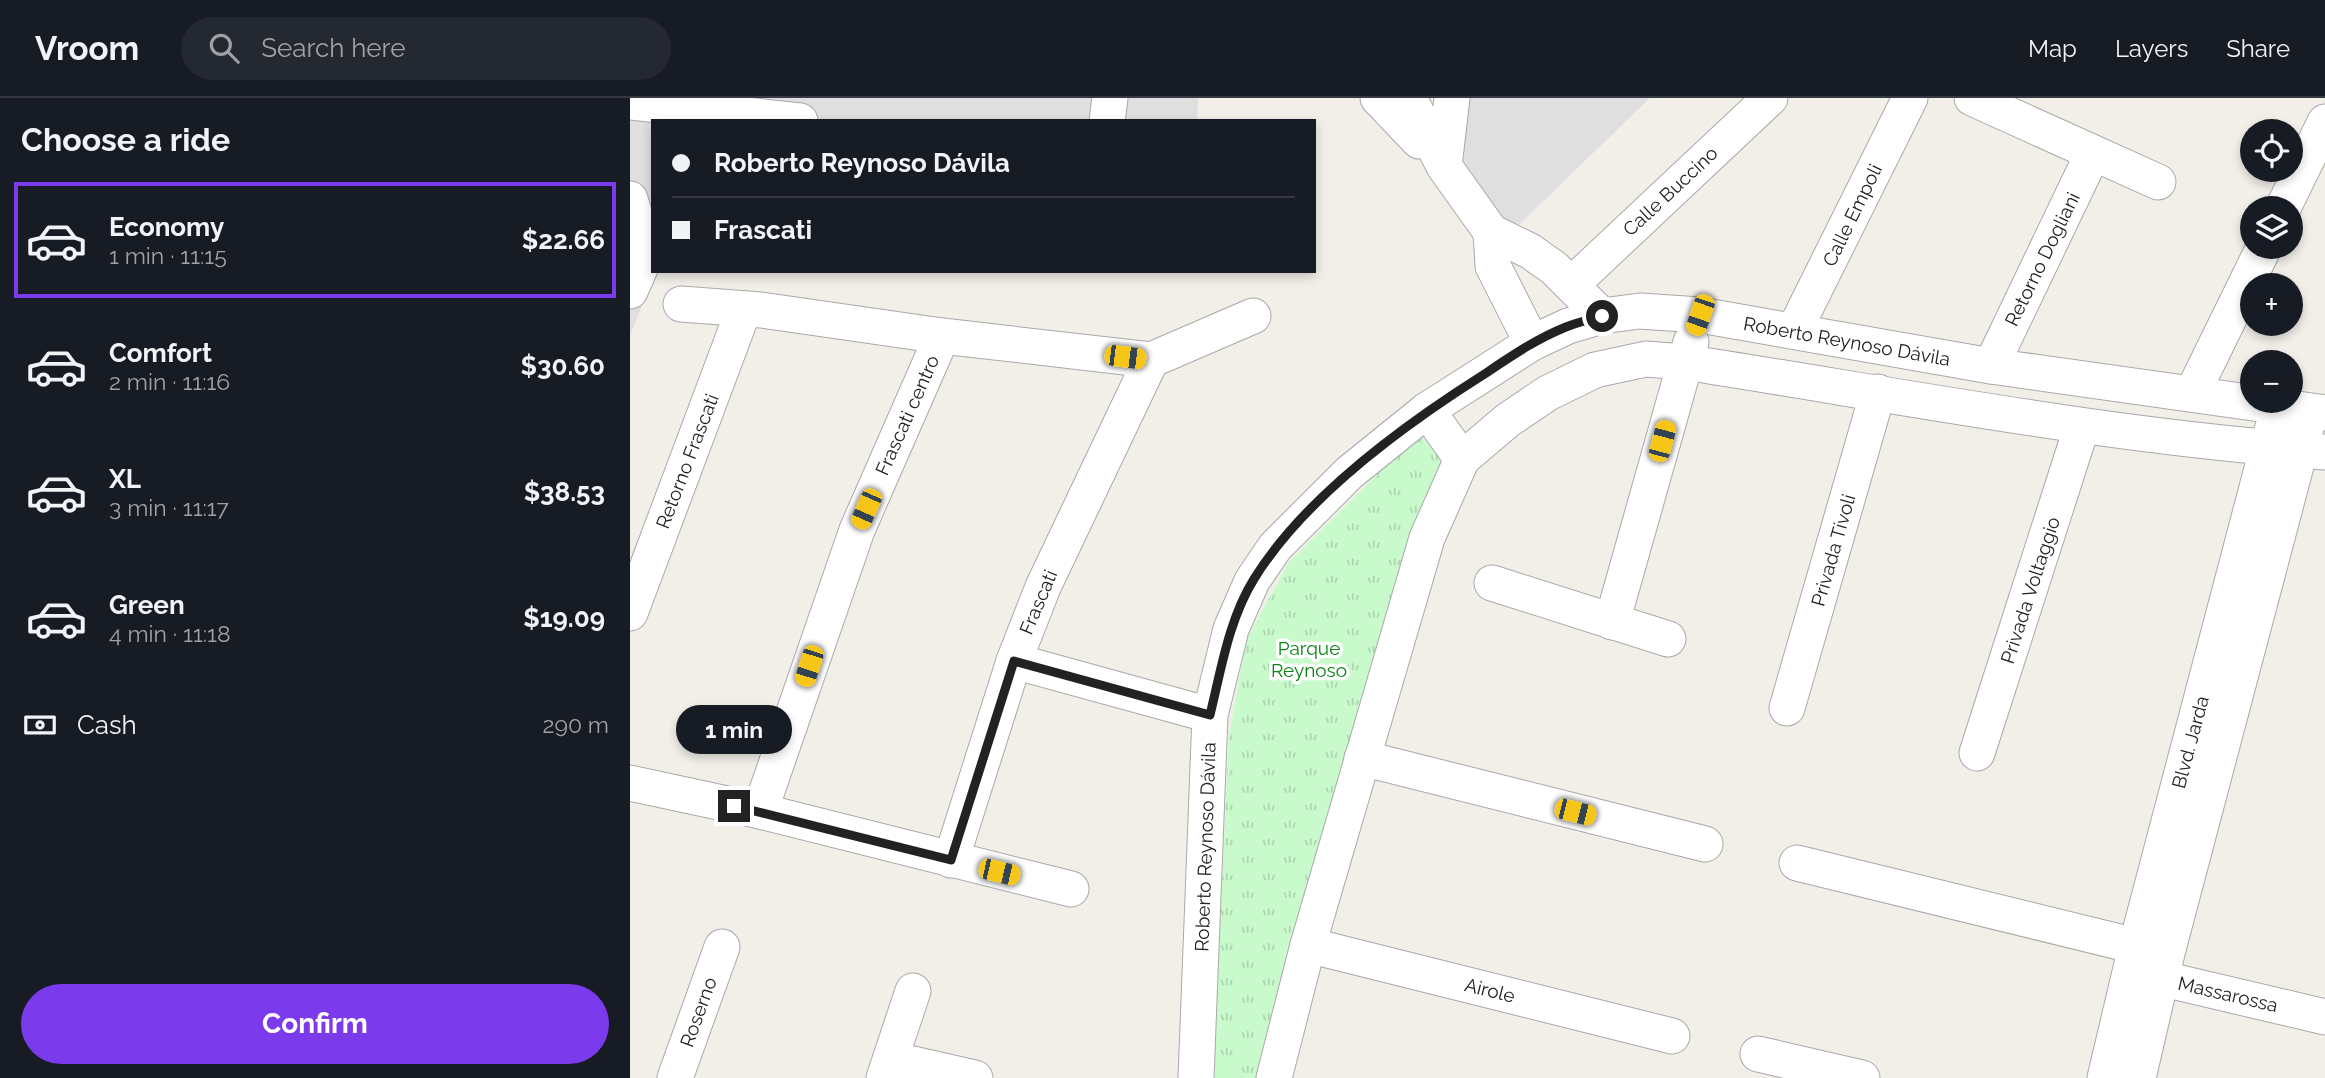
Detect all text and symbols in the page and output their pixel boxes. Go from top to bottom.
search box [181,17,671,80]
text: Vroom [35,29,139,68]
icon: search [205,29,243,67]
text: Search here [261,33,406,63]
text: Map [2028,34,2077,63]
text: Layers [2115,34,2188,63]
text: Share [2226,34,2290,63]
map controls [2240,119,2303,413]
button: locate [2240,119,2303,182]
text: Choose a ride [21,121,230,158]
street label: Calle Buccino [1618,142,1722,240]
text: Roberto Reynoso Dávila [714,148,1010,178]
street label: Calle Empoli [1818,160,1886,270]
street label: Retorno Dogliani [2000,189,2084,329]
button: layers [2240,196,2303,259]
icon: car [25,209,88,272]
text: Economy [109,212,224,242]
text: Frascati [714,215,812,245]
text: $22.66 [522,225,605,255]
text: 1 min · 11:15 [109,242,227,269]
button: + [2240,273,2303,336]
car [1684,292,1717,338]
route start [1586,300,1618,332]
street label: Roberto Reynoso Dávila [1742,312,1952,370]
icon: car [25,335,88,398]
text: Comfort [109,338,212,368]
car [1103,344,1148,370]
button: − [2240,350,2303,413]
text: $30.60 [521,351,605,381]
street label: Frascati centro [871,352,943,478]
text: 2 min · 11:16 [109,368,230,395]
street label: Retorno Frascati [651,391,723,531]
car [1647,418,1678,464]
icon: car [25,461,88,524]
text: XL [109,464,141,494]
text: $38.53 [524,477,605,507]
car [848,486,885,532]
street label: Privada Tívoli [1807,492,1859,608]
text: 3 min · 11:17 [109,494,229,521]
street label: Privada Voltaggio [1996,514,2064,666]
street label: Frascati [1015,566,1061,638]
icon: car [25,587,88,650]
text: Green [109,590,185,620]
text: $19.09 [523,603,605,633]
text: 4 min · 11:18 [109,620,231,647]
park label: Parque Reynoso [1271,637,1347,681]
car [793,643,826,689]
street label: Blvd. Jarda [2167,693,2213,791]
callout: 1 min [676,704,792,754]
icon: cash [21,706,59,744]
text: Cash [77,710,137,740]
text: 290 m [542,711,609,738]
text: 1 min [705,716,763,743]
street label: Roberto Reynoso Dávila [1190,742,1220,952]
route end [718,790,750,822]
car [1553,797,1598,827]
car [977,857,1022,887]
street label: Massarossa [2176,972,2280,1016]
street label: Airole [1463,973,1517,1007]
street label: Roserno [675,974,721,1050]
button: Confirm [21,984,609,1064]

